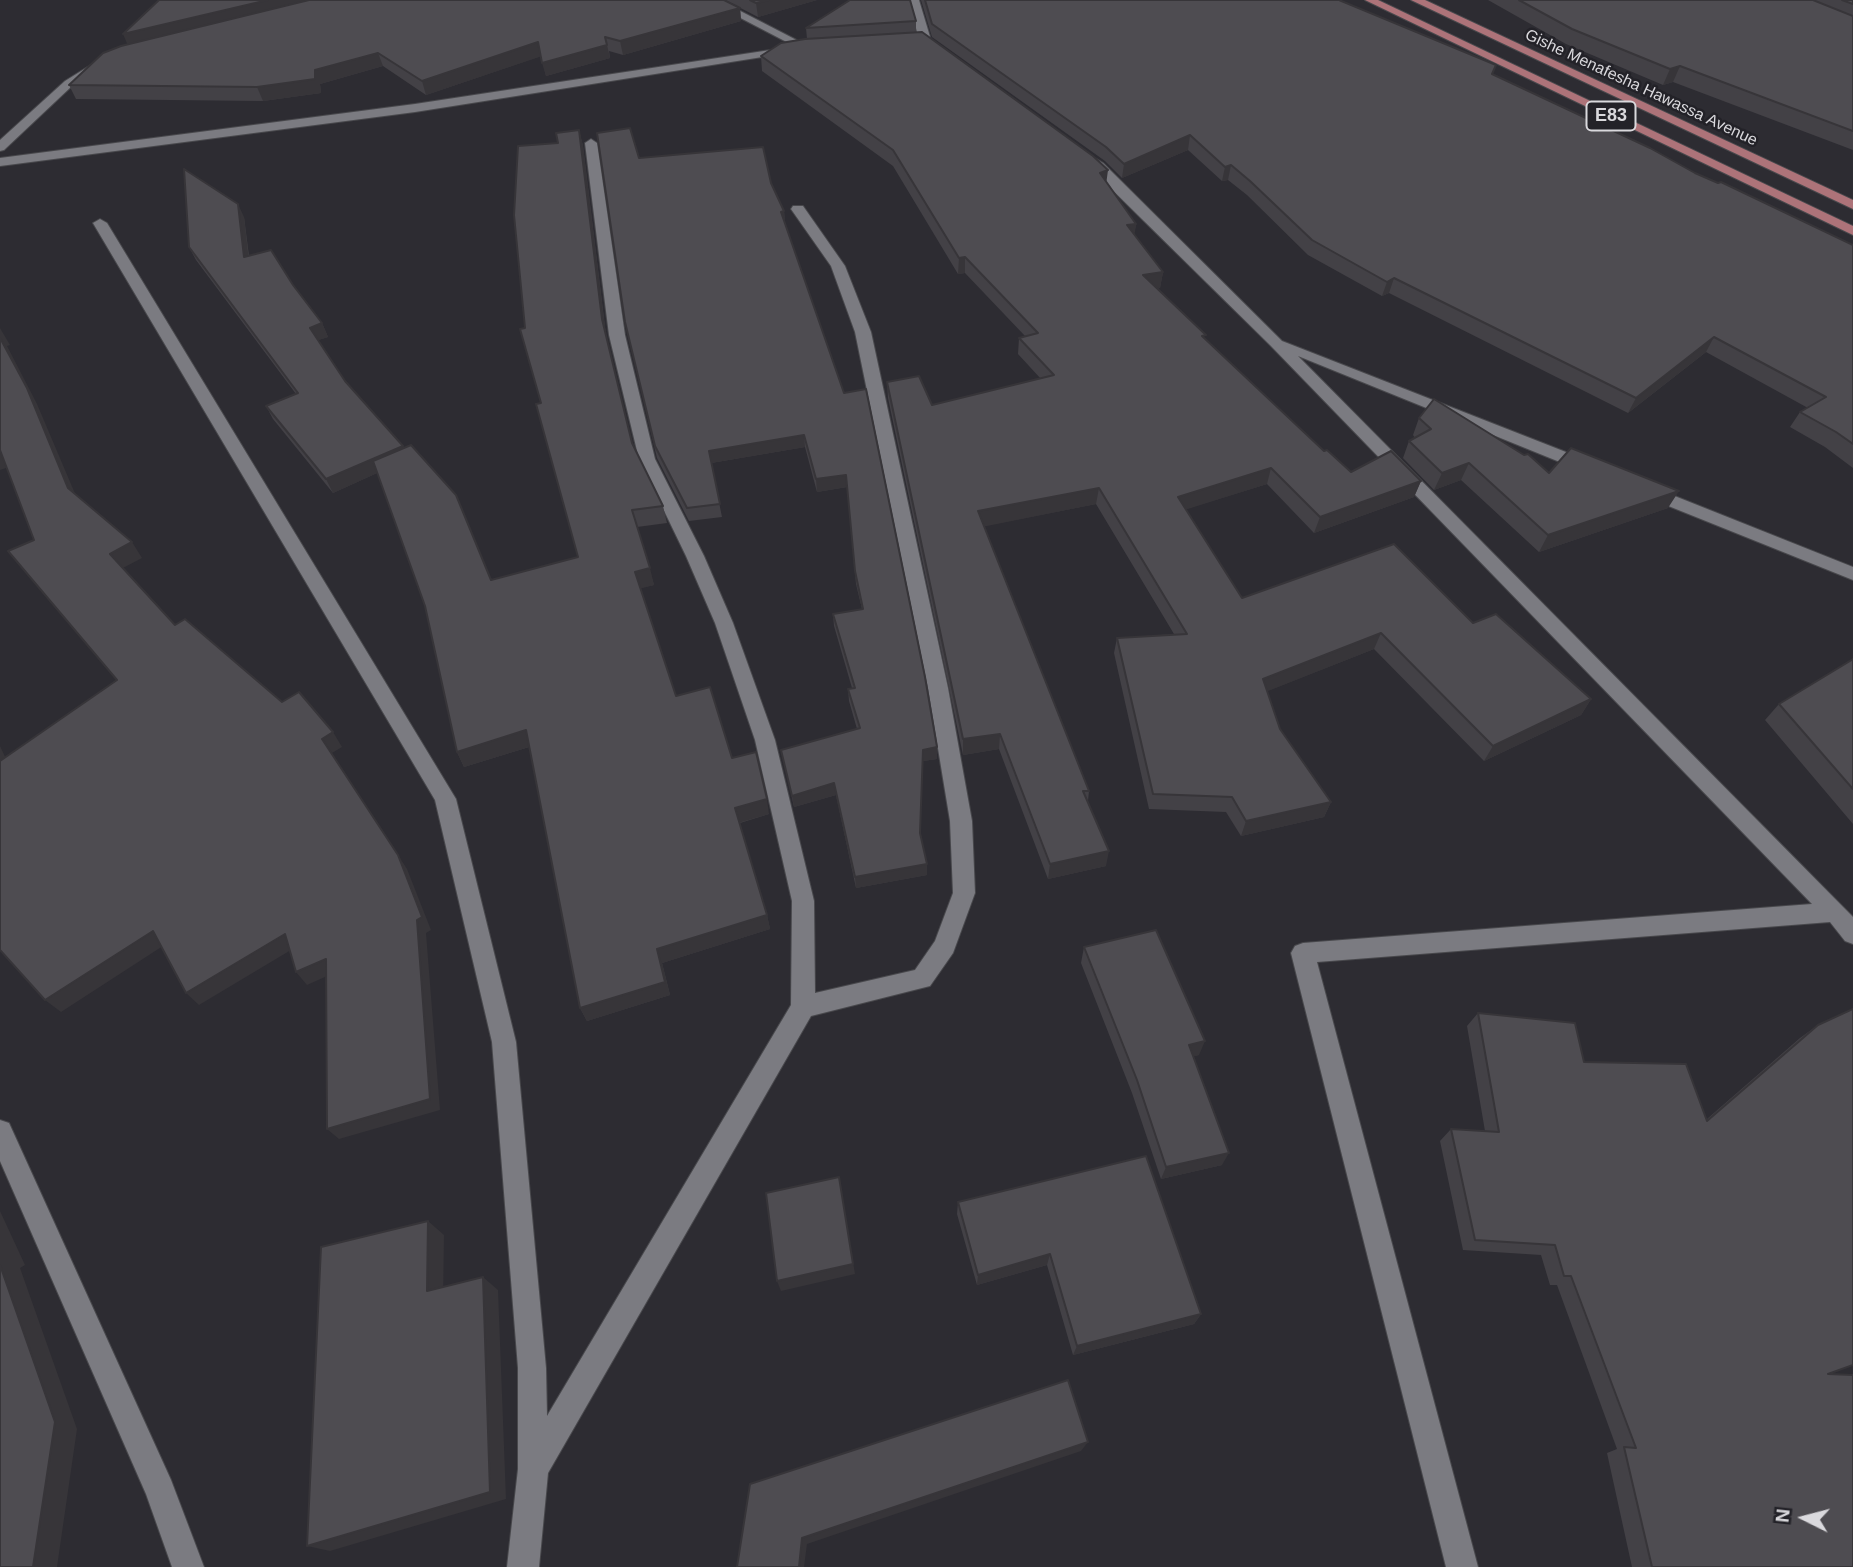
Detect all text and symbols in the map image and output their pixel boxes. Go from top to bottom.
street label: Gishe Menafesha Hawassa Avenue [1522,26,1760,150]
road number: E83 [1586,102,1636,131]
north arrow [1769,1483,1839,1553]
text: N [1771,1508,1794,1524]

